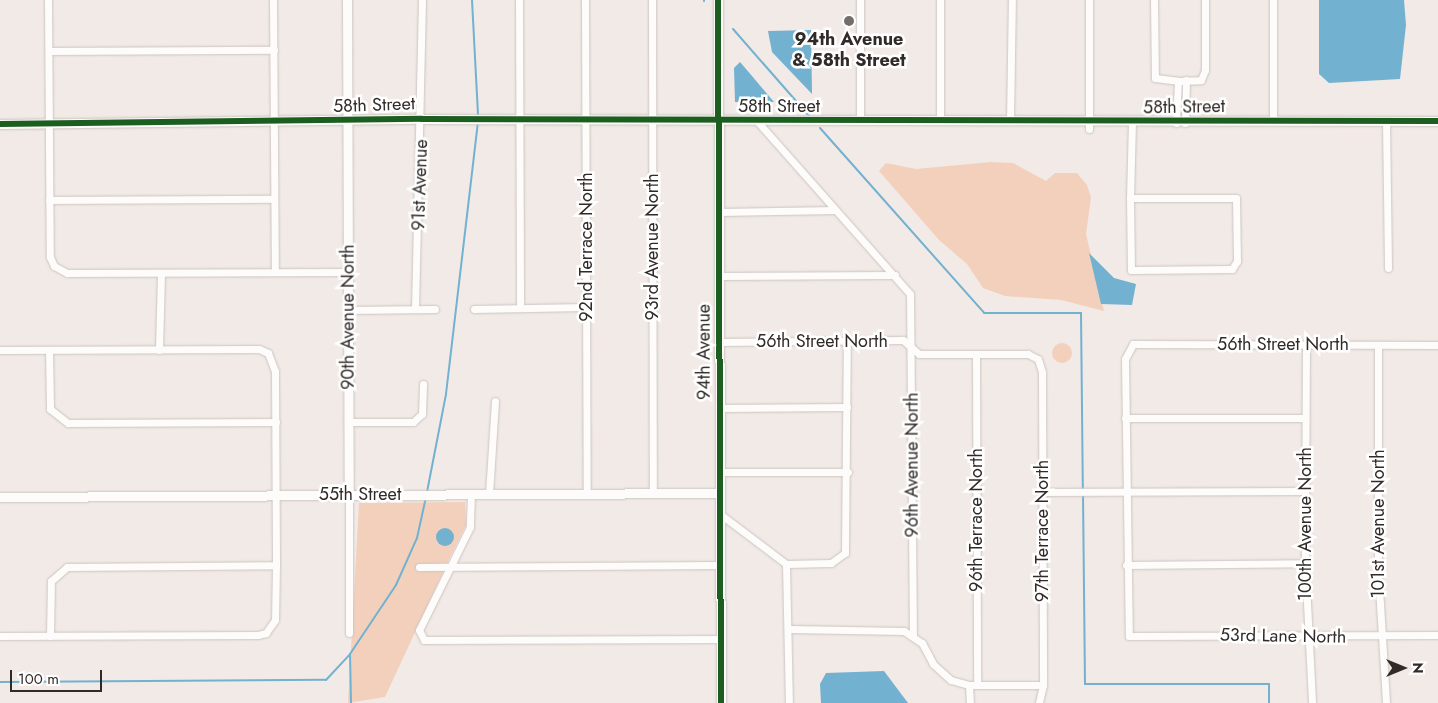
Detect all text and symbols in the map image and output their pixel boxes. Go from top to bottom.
marker: 94th Avenue & 58th Street [843,15,855,27]
place label: 94th Avenue & 58th Street [792,29,906,72]
street label: 58th Street [333,93,415,117]
street label: 58th Street [738,95,820,117]
street label: 58th Street [1143,95,1225,119]
street label: 91st Avenue [408,139,432,231]
street label: 92nd Terrace North [575,172,597,322]
street label: 93rd Avenue North [641,173,663,321]
street label: 90th Avenue North [337,244,359,390]
street label: 94th Avenue [693,304,715,400]
street label: 56th Street North [756,330,888,352]
street label: 56th Street North [1217,333,1349,355]
street label: 96th Avenue North [901,392,923,538]
street label: 100th Avenue North [1294,447,1316,601]
street label: 96th Terrace North [965,448,987,592]
street label: 101st Avenue North [1367,449,1389,599]
street label: 97th Terrace North [1031,460,1053,602]
street label: 55th Street [319,483,401,505]
street label: 53rd Lane North [1220,624,1346,648]
north arrow [1378,643,1428,693]
scale bar [12,660,105,692]
text: N [1408,662,1428,674]
text: 100 m [18,668,59,690]

